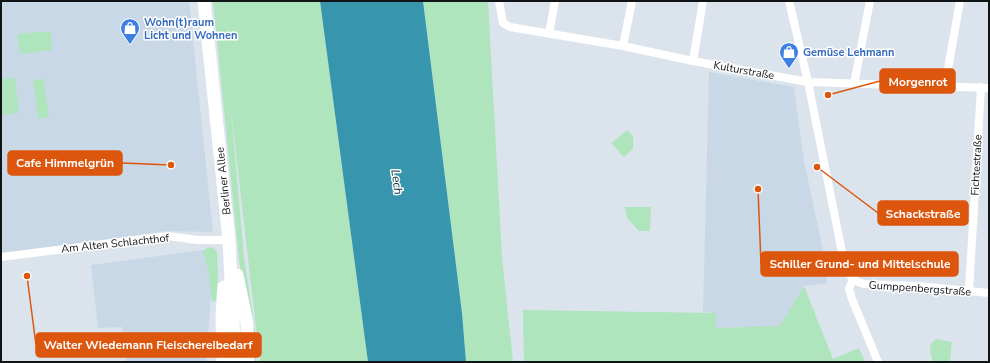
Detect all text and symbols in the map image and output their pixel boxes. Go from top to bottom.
place label: Wohn(t)raum Licht und Wohnen [144,15,237,43]
shop icon: Wohn(t)raum Licht und Wohnen [119,17,141,45]
shop icon: Gemüse Lehmann [778,41,800,69]
place label: Gemüse Lehmann [803,45,894,60]
street label: Kulturstraße [712,58,776,83]
callout: Morgenrot [880,69,955,93]
text: Morgenrot [889,74,948,90]
street label: Fichtestraße [967,134,986,196]
street label: Berliner Allee [212,146,235,216]
callout: Cafe Himmelgrün [8,151,122,175]
text: Cafe Himmelgrün [16,155,114,171]
water label: Lech [387,168,407,196]
callout: Schackstraße [878,201,968,225]
text: Schackstraße [886,206,961,222]
street label: Am Alten Schlachthof [60,230,170,257]
callout: Schiller Grund- und Mittelschule [761,252,958,276]
text: Schiller Grund- und Mittelschule [769,256,951,272]
street label: Gumppenbergstraße [868,277,972,300]
callout: Walter Wiedemann Fleischereibedarf [36,333,261,357]
text: Walter Wiedemann Fleischereibedarf [43,337,253,353]

